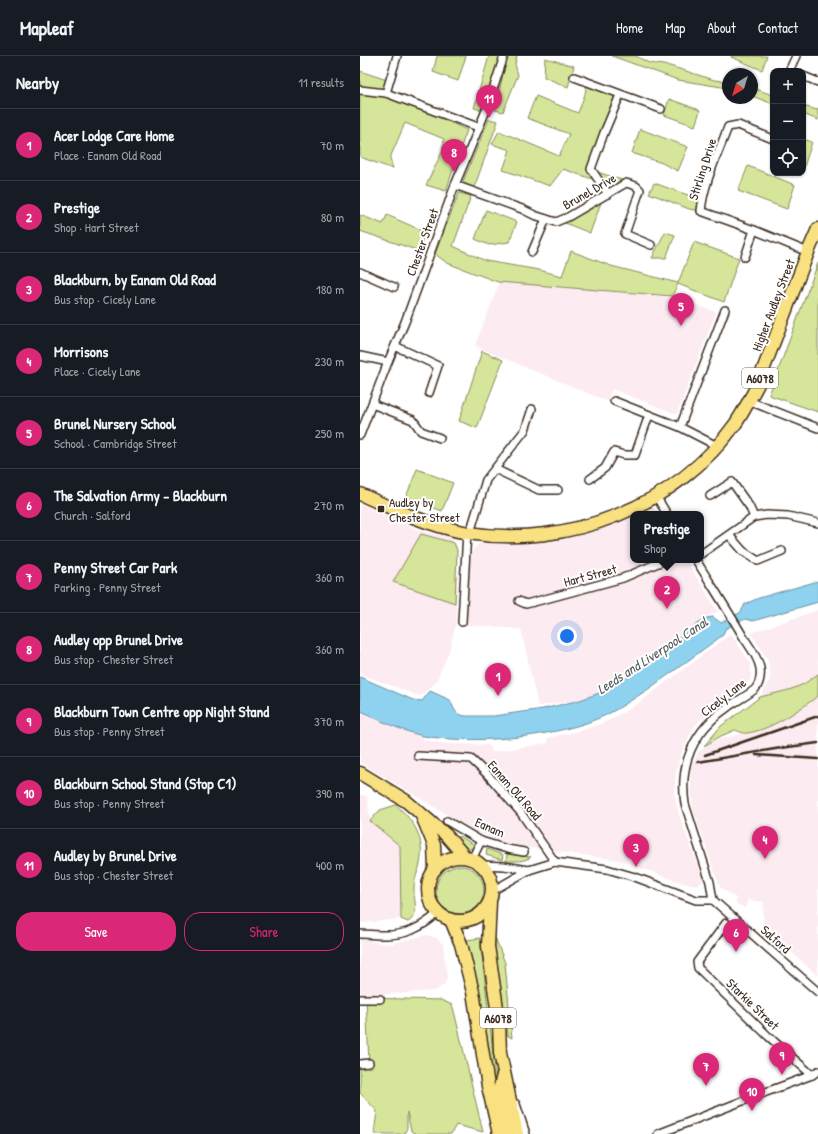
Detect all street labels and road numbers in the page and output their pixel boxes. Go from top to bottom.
street label: Stirling Drive [684,136,720,202]
street label: Brunel Drive [559,169,619,213]
street label: Chester Street [401,205,443,278]
street label: Higher Audley Street [747,256,799,354]
road number: A6078 [742,368,778,388]
street label: Hart Street [562,559,619,591]
street label: Cicely Lane [697,674,749,720]
street label: Eanam Old Road [484,756,546,824]
street label: Eanam [472,813,508,841]
street label: Salford [757,921,795,957]
street label: Starkie Street [723,974,784,1034]
road number: A6078 [480,1008,516,1028]

